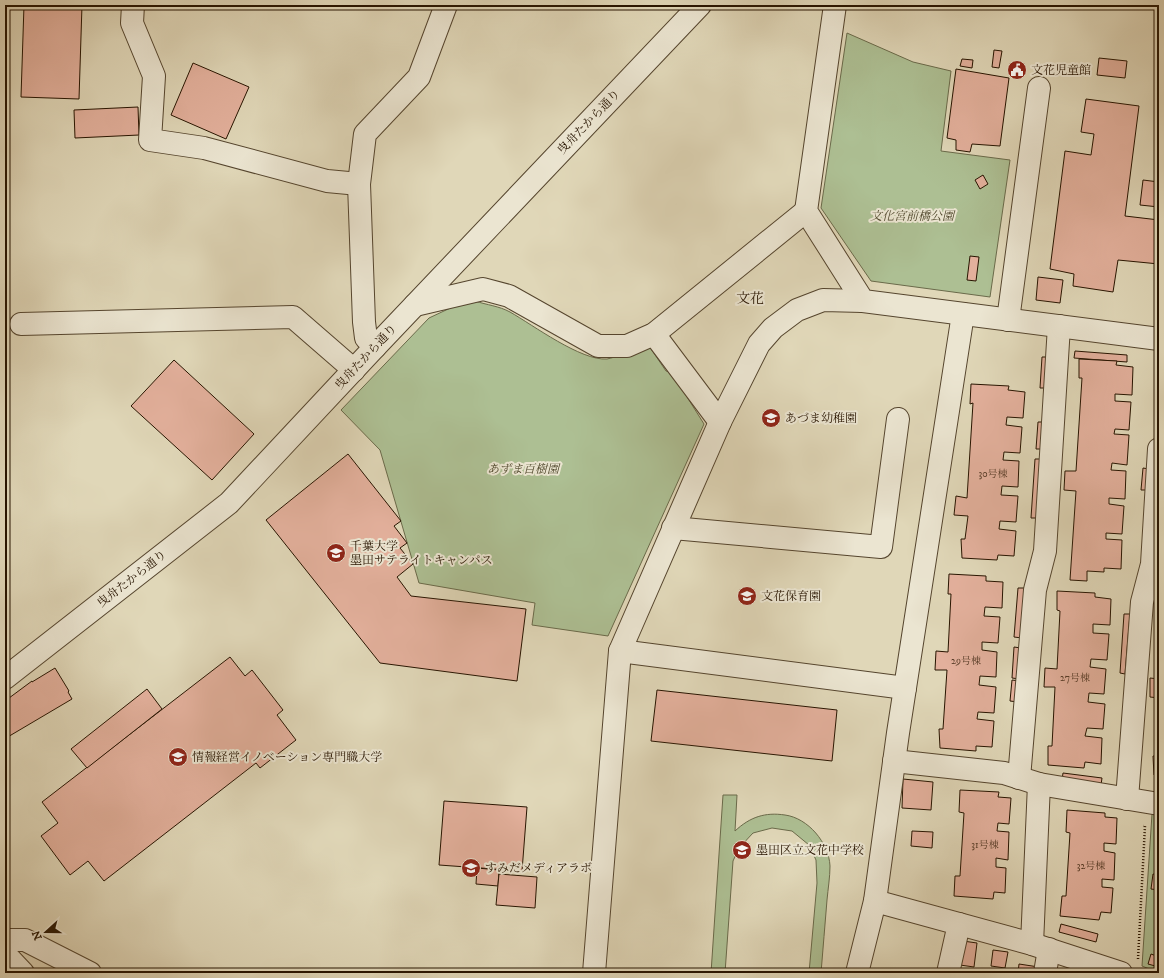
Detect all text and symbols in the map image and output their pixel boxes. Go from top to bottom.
public building icon: 文花児童館 [1006,59,1028,81]
place label: 文花児童館 [1031,63,1091,78]
street label: 曳舟たから通り [554,87,624,157]
park label: 文化宮前橋公園 [870,209,956,224]
district label: 文花 [736,290,764,308]
street label: 曳舟たから通り [332,321,400,393]
school or university icon: あづま幼稚園 [760,407,782,429]
place label: あづま幼稚園 [785,411,857,426]
park label: あずま百樹園 [487,462,561,477]
house number: 30号棟 [978,468,1008,480]
place label: 千葉大学 墨田サテライトキャンパス [350,539,493,568]
school or university icon: 千葉大学 墨田サテライトキャンパス [325,542,347,564]
street label: 曳舟たから通り [94,547,170,611]
school or university icon: 文花保育園 [736,585,758,607]
place label: 文花保育園 [761,589,821,604]
house number: 29号棟 [951,655,981,667]
house number: 27号棟 [1060,672,1090,684]
school or university icon: 情報経営イノベーション専門職大学 [167,746,189,768]
place label: 情報経営イノベーション専門職大学 [192,750,382,765]
school or university icon: 墨田区立文花中学校 [731,839,753,861]
house number: 31号棟 [971,839,999,851]
place label: 墨田区立文花中学校 [756,843,864,858]
school or university icon: すみだメディアラボ [460,857,482,879]
house number: 32号棟 [1077,860,1105,872]
place label: すみだメディアラボ [485,861,592,876]
north arrow [26,912,66,952]
text: N [29,929,46,942]

